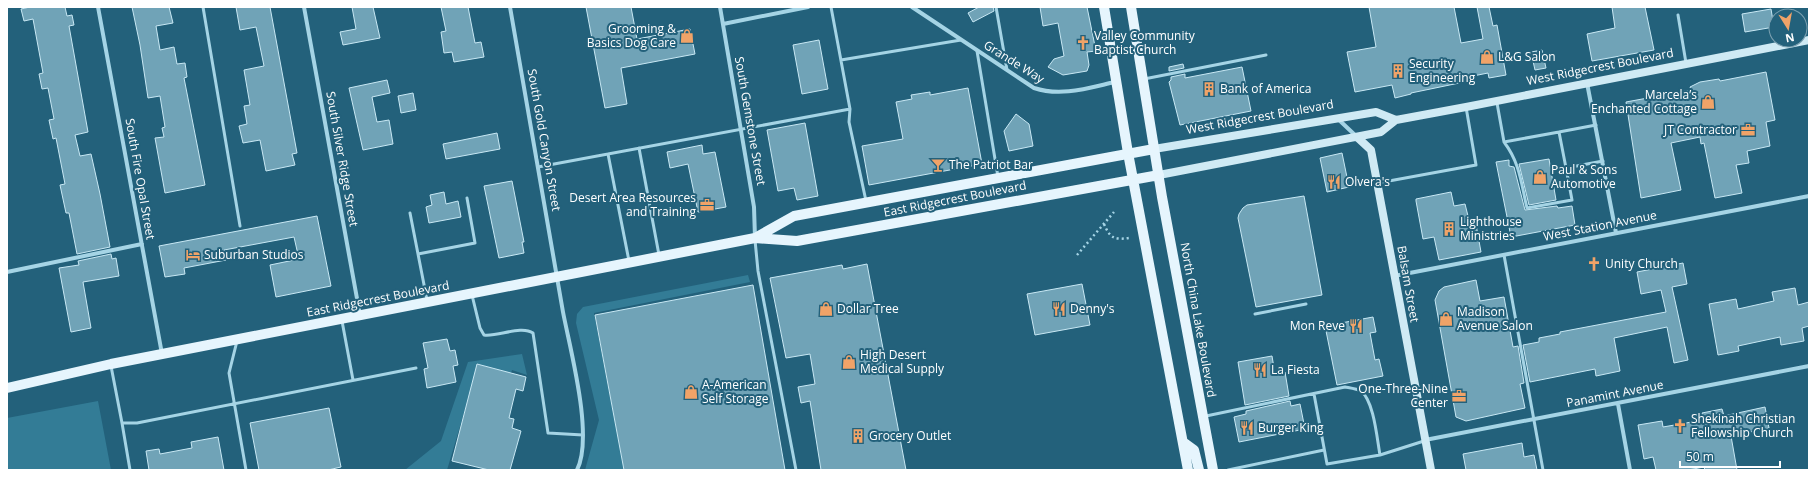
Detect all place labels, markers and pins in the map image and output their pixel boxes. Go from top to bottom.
place label: Grooming & Basics Dog Care [587,20,676,51]
place label: Valley Community Baptist Church [1094,27,1196,58]
shop icon: Grooming & Basics Dog Care [679,28,695,44]
church icon: Valley Community Baptist Church [1075,35,1091,51]
place label: L&G Salon [1498,48,1556,65]
shop icon: L&G Salon [1479,49,1495,65]
place label: Security Engineering [1409,55,1476,86]
building icon: Security Engineering [1390,63,1406,79]
place label: Bank of America [1220,80,1311,97]
building icon: Bank of America [1201,81,1217,97]
place label: Marcela’s Enchanted Cottage [1591,86,1697,117]
shop icon: Marcela’s Enchanted Cottage [1700,94,1716,110]
place label: JT Contractor [1663,121,1737,138]
office icon: JT Contractor [1740,122,1756,138]
place label: The Patriot Bar [949,156,1033,173]
bar icon: The Patriot Bar [930,157,946,173]
place label: Paul & Sons Automotive [1551,161,1617,192]
shop icon: Paul & Sons Automotive [1532,169,1548,185]
place label: Olvera's [1345,173,1390,190]
restaurant icon: Olvera's [1326,174,1342,190]
place label: Desert Area Resources and Training [569,189,696,220]
office icon: Desert Area Resources and Training [699,197,715,213]
place label: Lighthouse Ministries [1460,213,1522,244]
building icon: Lighthouse Ministries [1441,221,1457,237]
place label: Suburban Studios [204,246,304,263]
hotel icon: Suburban Studios [185,247,201,263]
place label: Unity Church [1605,255,1678,272]
church icon: Unity Church [1586,256,1602,272]
place label: Dollar Tree [837,300,899,317]
place label: Denny's [1070,300,1115,317]
shop icon: Dollar Tree [818,301,834,317]
restaurant icon: Denny's [1051,301,1067,317]
place label: Madison Avenue Salon [1457,303,1533,334]
shop icon: Madison Avenue Salon [1438,311,1454,327]
place label: Mon Reve [1290,317,1345,334]
restaurant icon: Mon Reve [1348,318,1364,334]
place label: High Desert Medical Supply [860,346,945,377]
shop icon: High Desert Medical Supply [841,354,857,370]
place label: La Fiesta [1271,361,1320,378]
restaurant icon: La Fiesta [1252,362,1268,378]
place label: A-American Self Storage [702,376,769,407]
place label: One-Three-Nine Center [1358,380,1448,411]
shop icon: A-American Self Storage [683,384,699,400]
office icon: One-Three-Nine Center [1451,388,1467,404]
place label: Shekinah Christian Fellowship Church [1691,410,1795,441]
church icon: Shekinah Christian Fellowship Church [1672,418,1688,434]
place label: Burger King [1258,419,1324,436]
restaurant icon: Burger King [1239,420,1255,436]
place label: Grocery Outlet [869,427,951,444]
building icon: Grocery Outlet [850,428,866,444]

